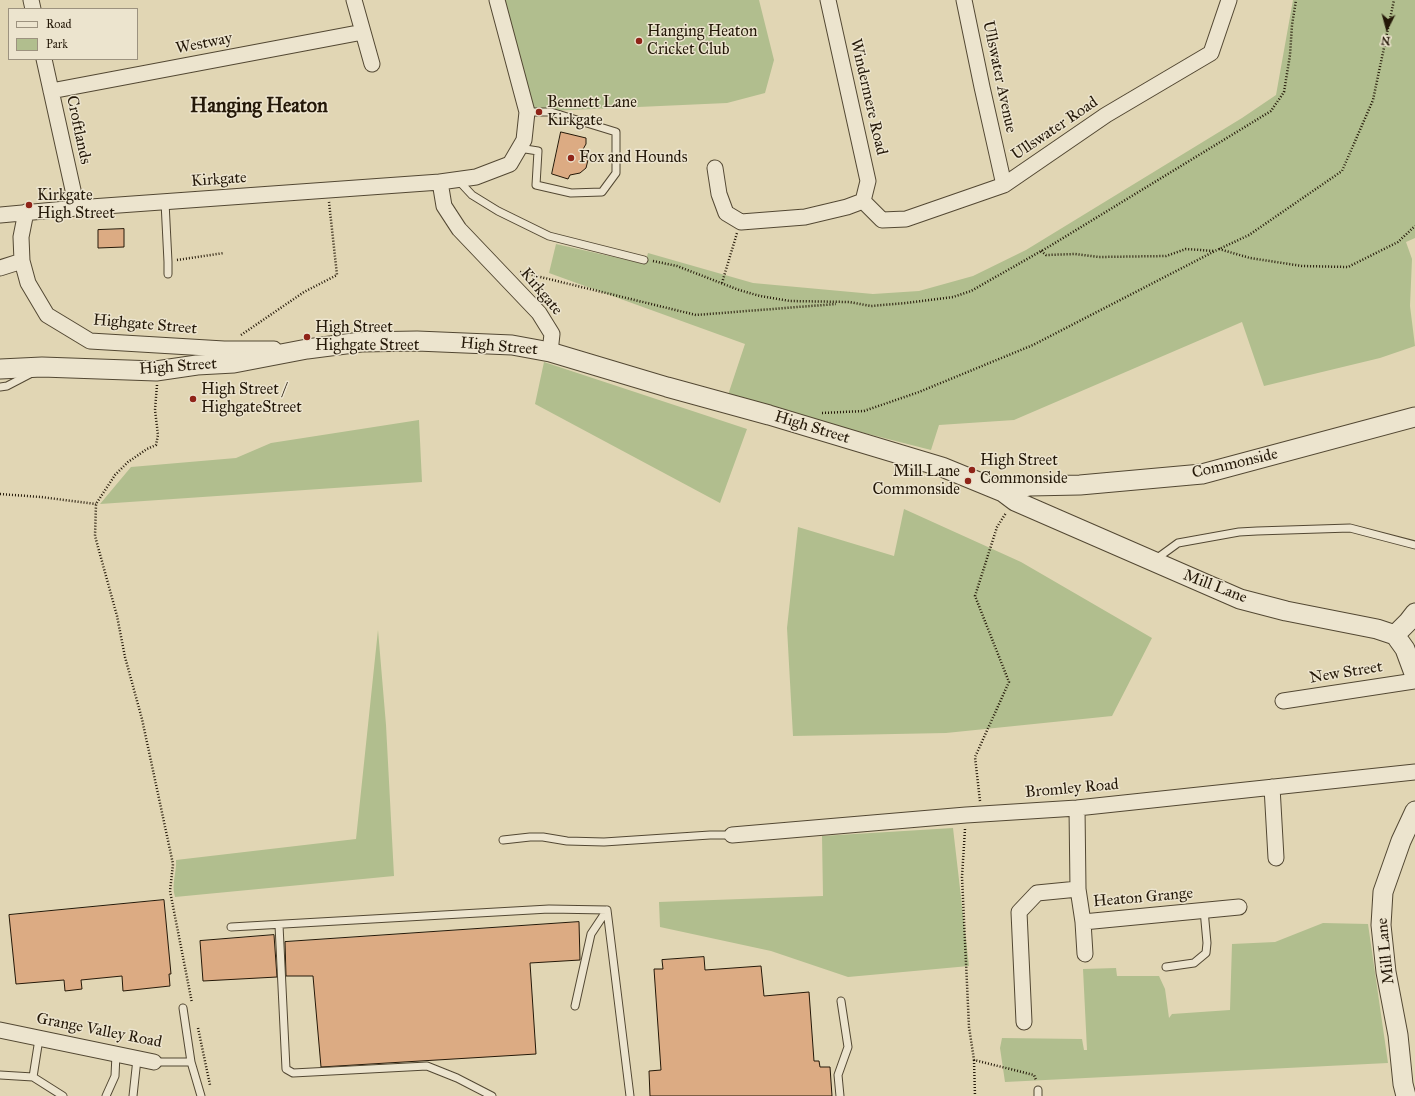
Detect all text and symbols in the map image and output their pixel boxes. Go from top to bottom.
legend [8,8,138,60]
north arrow [1367,8,1407,48]
text: Road [46,17,72,31]
street label: Ullswater Avenue [978,19,1020,135]
place label: Hanging Heaton Cricket Club [647,22,757,60]
street label: Westway [174,29,234,59]
text: N [1380,33,1391,47]
marker: Hanging Heaton Cricket Club [634,36,644,46]
text: Park [46,37,68,51]
street label: Windermere Road [845,37,891,157]
place label: Bennett Lane Kirkgate [547,93,637,131]
street label: Ullswater Road [1008,93,1102,165]
street label: Croftlands [61,94,95,166]
district label: Hanging Heaton [190,95,328,119]
marker: Bennett Lane Kirkgate [534,107,544,117]
place label: Fox and Hounds [579,148,687,168]
marker: Fox and Hounds [566,153,576,163]
street label: Kirkgate [191,168,247,192]
place label: Kirkgate High Street [37,186,115,224]
marker: Kirkgate High Street [24,200,34,210]
street label: Kirkgate [516,265,566,319]
street label: Highgate Street [92,311,198,339]
place label: High Street Highgate Street [315,318,419,356]
marker: High Street Highgate Street [302,332,312,342]
street label: High Street [459,334,539,360]
street label: High Street [139,355,217,379]
place label: High Street / HighgateStreet [201,380,302,418]
marker: High Street / HighgateStreet [188,394,198,404]
street label: High Street [772,407,852,449]
street label: Commonside [1190,445,1280,483]
place label: High Street Commonside [980,451,1068,489]
place label: Mill Lane Commonside [872,462,960,500]
marker: High Street Commonside [967,465,977,475]
marker: Mill Lane Commonside [963,476,973,486]
street label: Mill Lane [1180,566,1250,608]
street label: New Street [1308,658,1384,688]
street label: Bromley Road [1024,775,1120,803]
street label: Heaton Grange [1092,884,1194,912]
street label: Mill Lane [1373,917,1399,985]
street label: Grange Valley Road [35,1009,163,1053]

